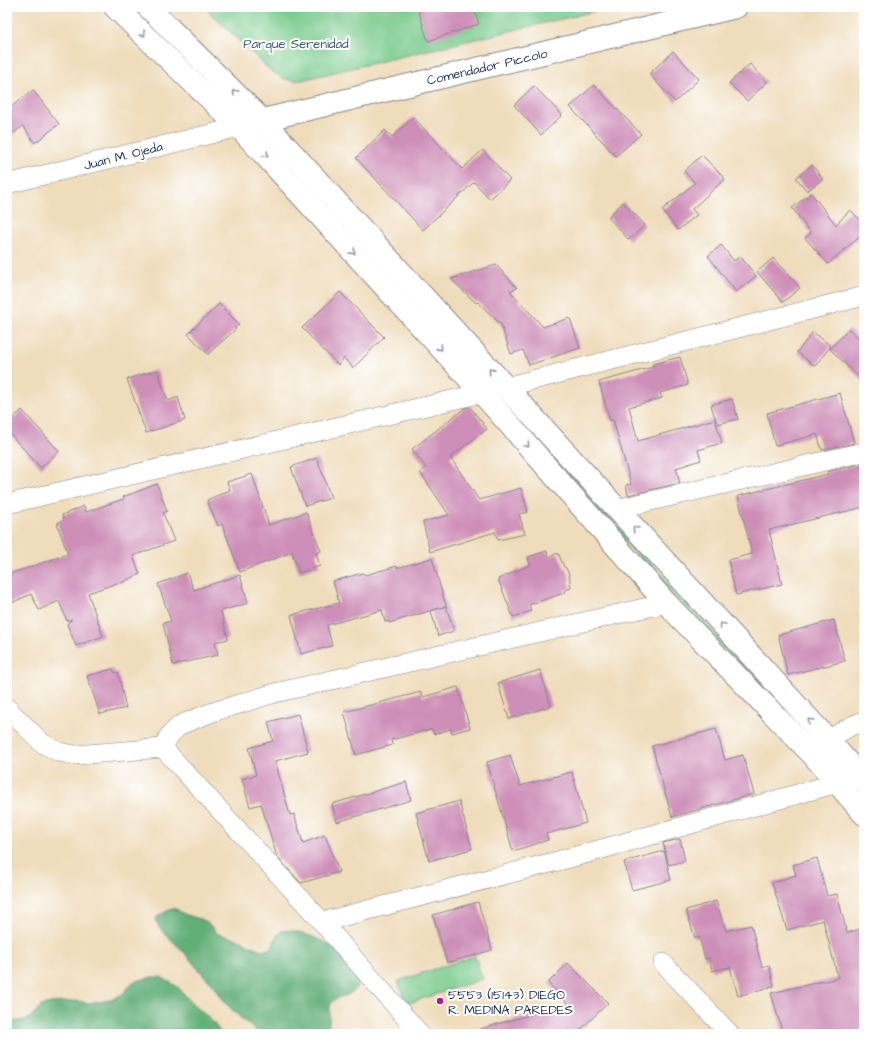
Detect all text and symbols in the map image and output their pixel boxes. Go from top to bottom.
one-way arrow [138,29,146,37]
park label: Parque Serenidad [243,35,349,53]
street label: Comendador Piccolo [425,44,550,90]
one-way arrow [232,90,240,97]
street label: Juan M. Ojeda [82,137,165,174]
one-way arrow [261,151,268,158]
one-way arrow [348,247,355,254]
one-way arrow [436,343,443,351]
one-way arrow [488,368,495,376]
one-way arrow [522,440,529,447]
one-way arrow [632,526,639,534]
one-way arrow [720,622,727,630]
one-way arrow [808,718,815,725]
place label: 5553 (15143) DIEGO R. MEDINA PAREDES [448,986,573,1019]
marker: 5553 (15143) DIEGO R. MEDINA PAREDES [435,996,445,1006]

